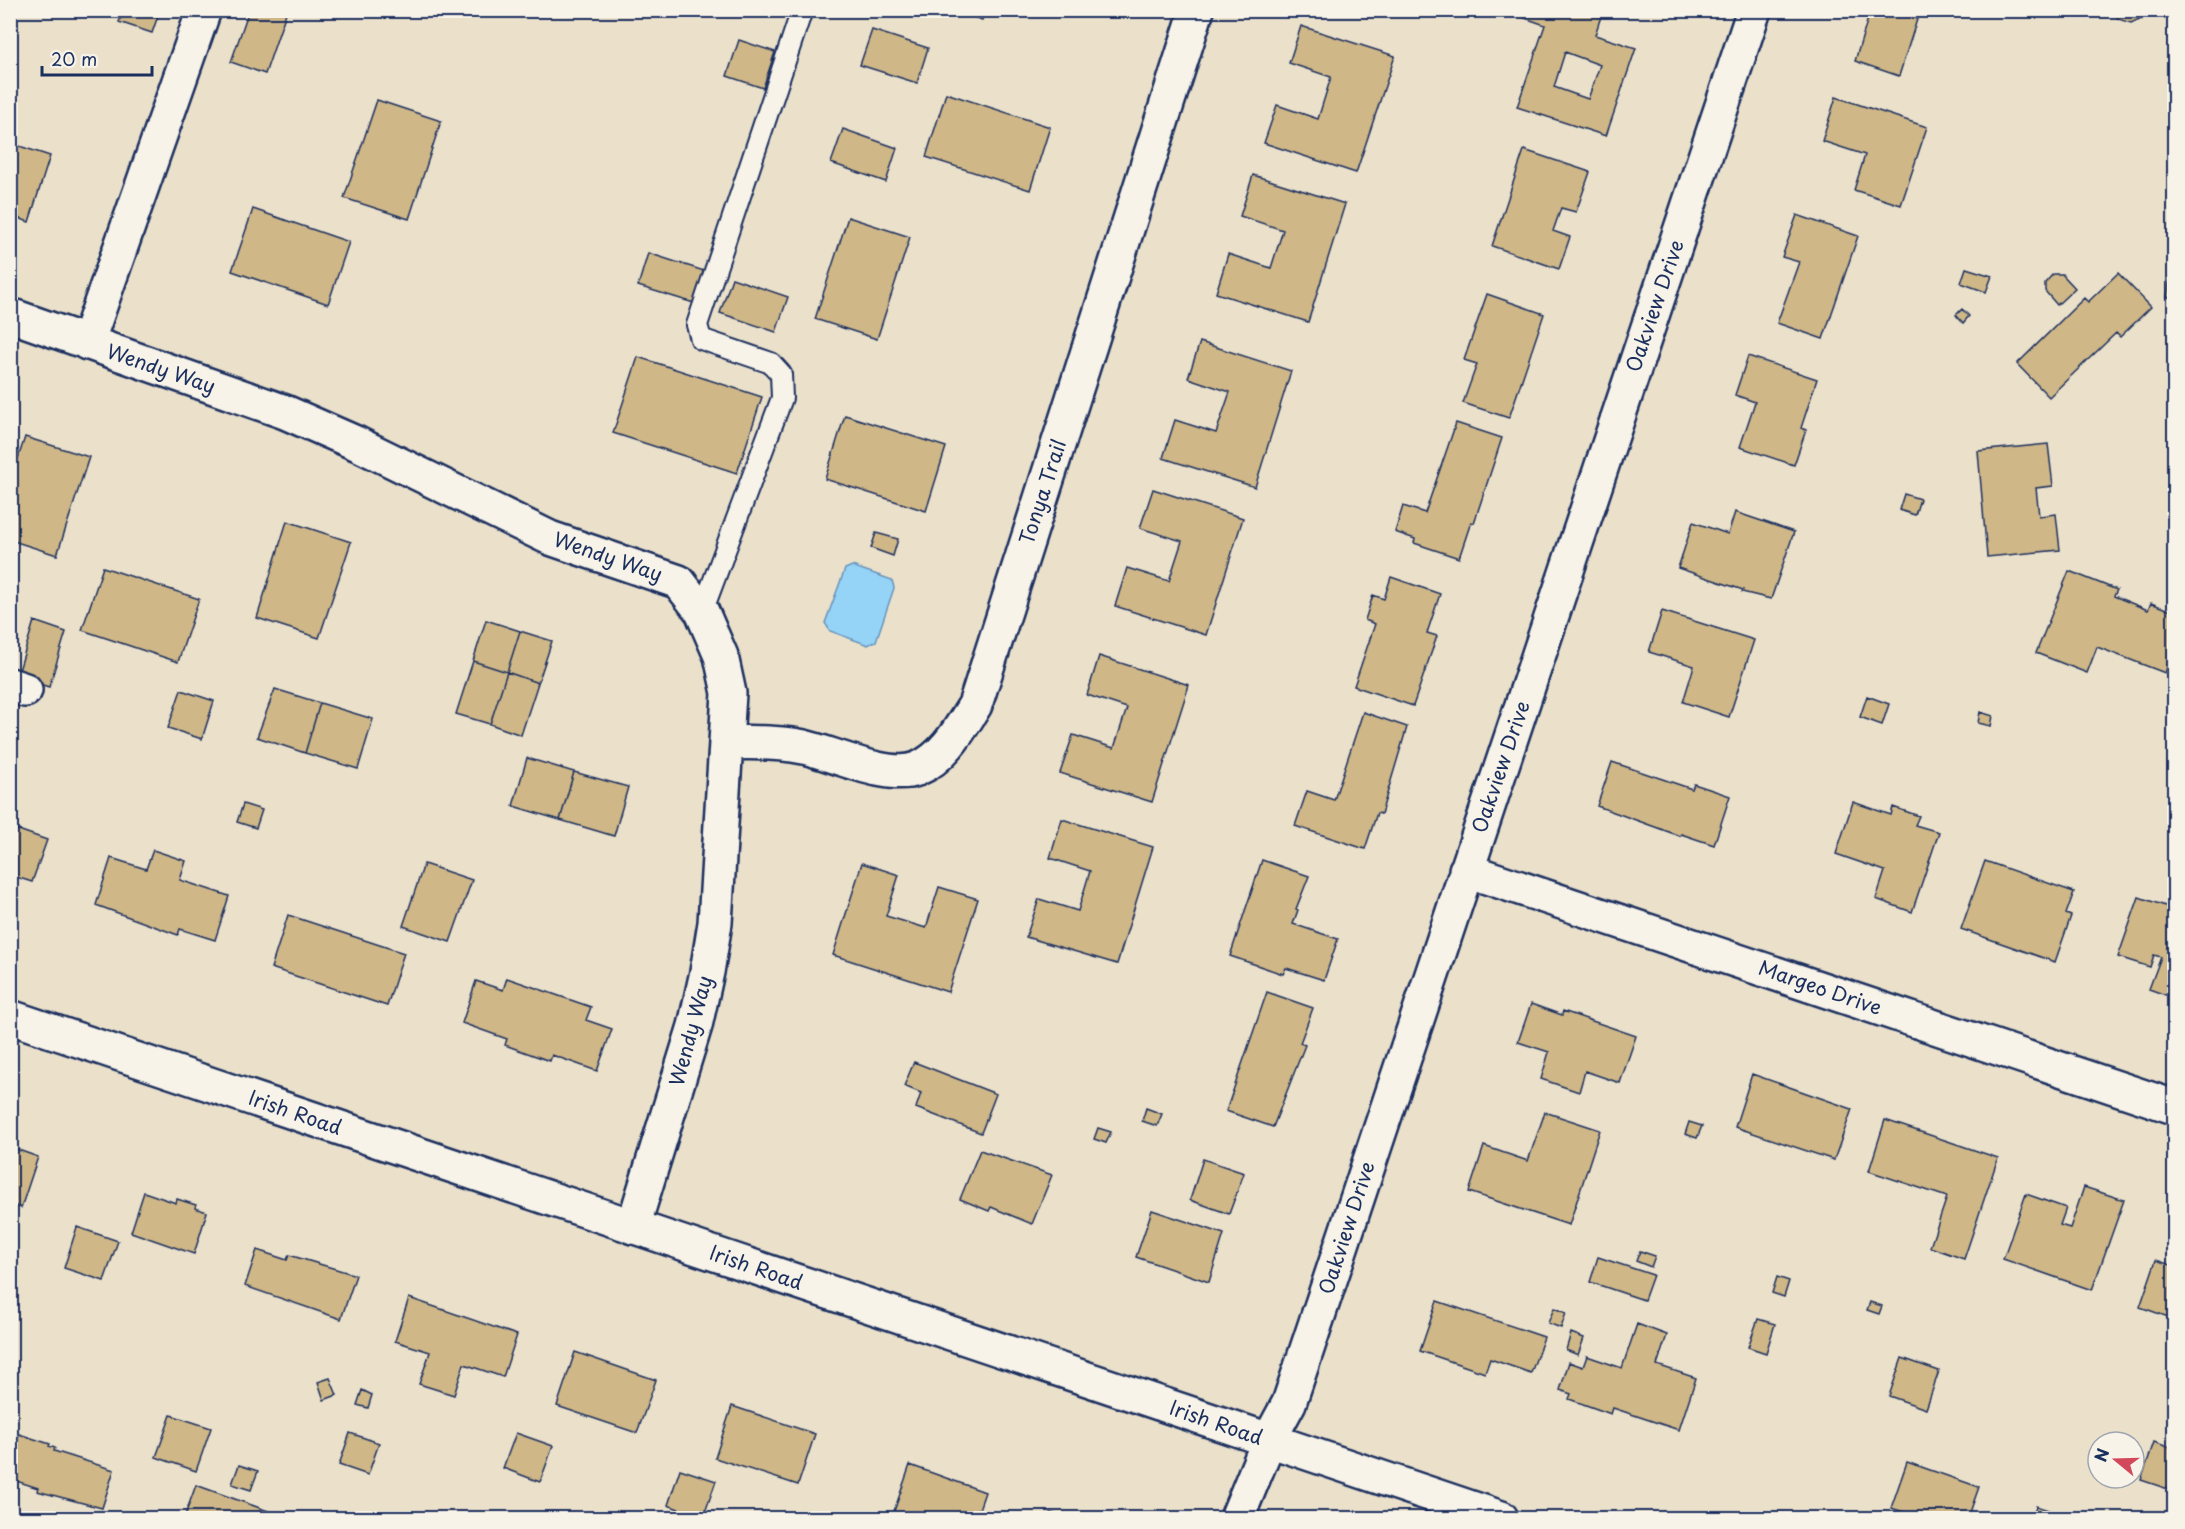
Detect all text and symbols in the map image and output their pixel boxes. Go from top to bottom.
scale bar [42,39,152,77]
text: 20 m [51,45,97,72]
street label: Oakview Drive [1617,235,1691,376]
street label: Wendy Way [103,335,220,401]
street label: Tonya Trail [1011,435,1073,548]
street label: Wendy Way [550,523,667,589]
street label: Oakview Drive [1463,696,1537,837]
street label: Margeo Drive [1755,952,1886,1022]
street label: Wendy Way [661,972,719,1089]
street label: Irish Road [245,1082,346,1142]
street label: Oakview Drive [1310,1157,1382,1298]
street label: Irish Road [706,1237,807,1297]
street label: Irish Road [1166,1392,1267,1452]
north arrow [2086,1430,2146,1490]
text: N [2087,1445,2114,1465]

